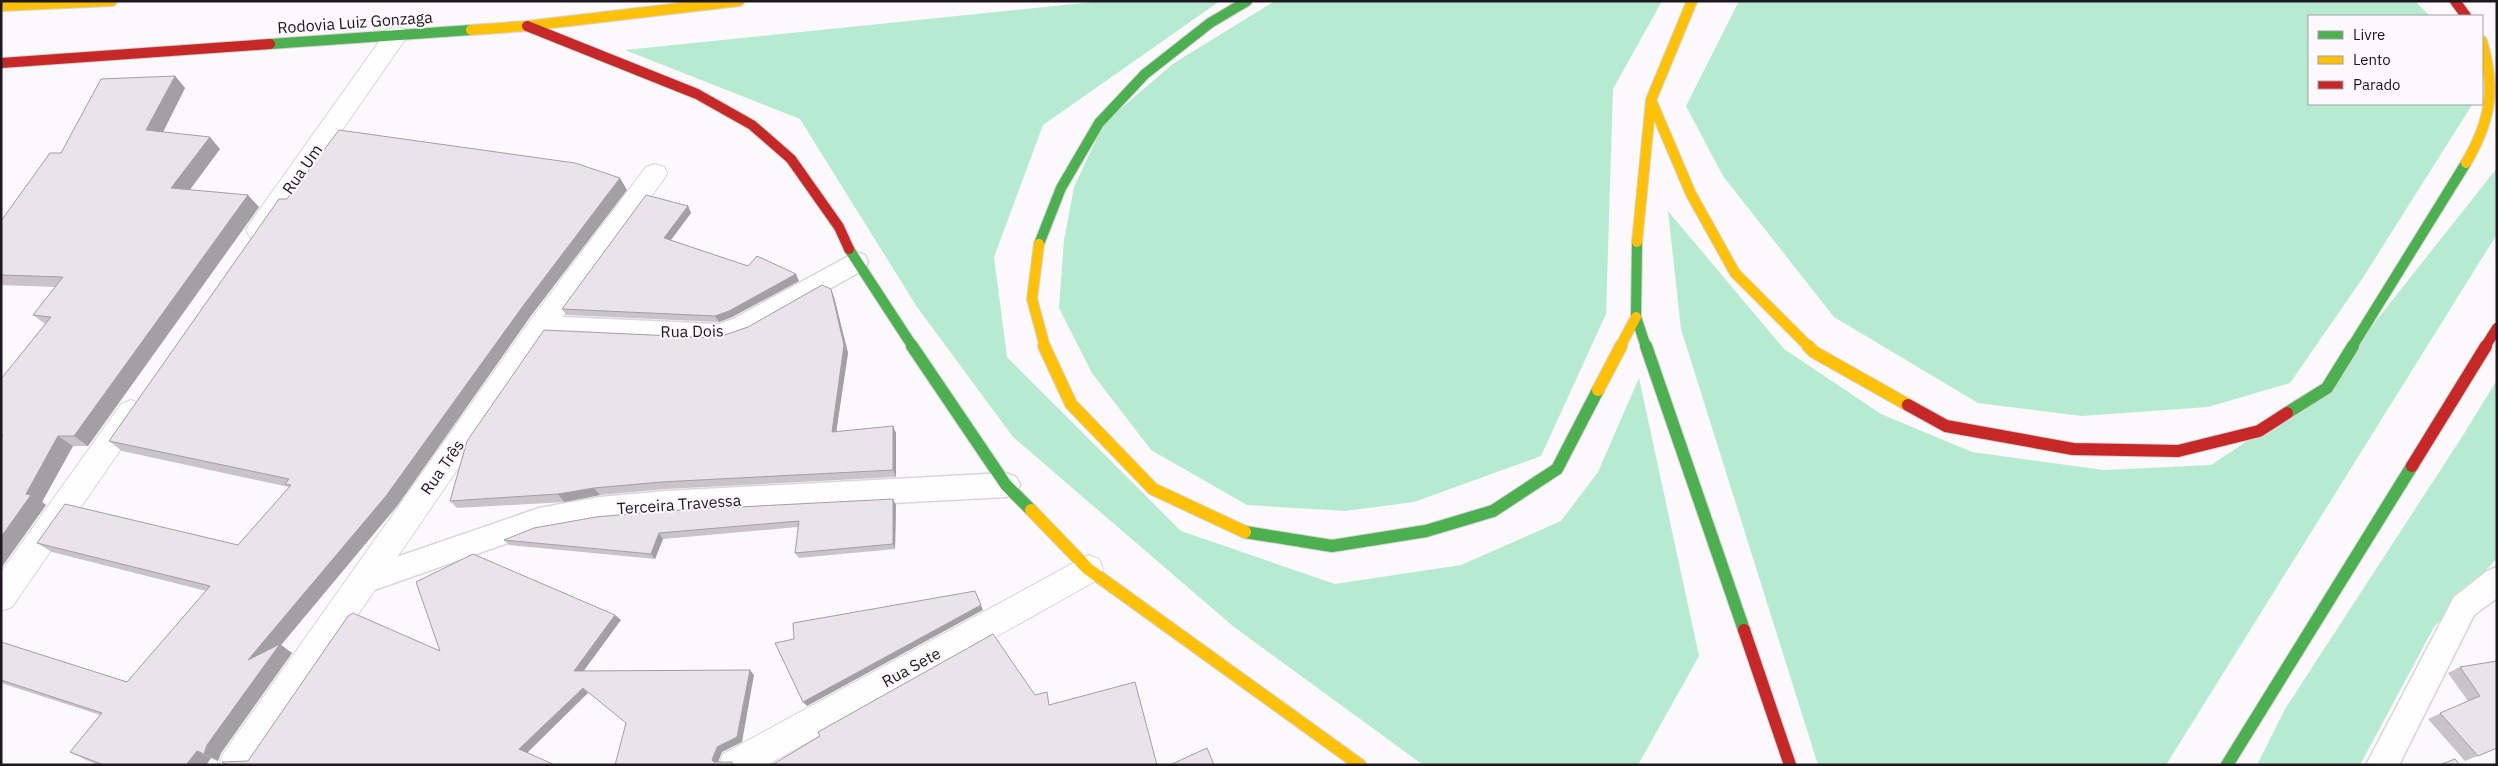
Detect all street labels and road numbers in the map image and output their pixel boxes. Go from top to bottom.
street label: Rodovia Luiz Gonzaga [277,7,434,37]
street label: Rua Um [278,140,326,198]
street label: Rua Dois [660,320,724,342]
street label: Rua Três [416,436,468,498]
street label: Terceira Travessa [616,490,742,518]
street label: Rua Sete [878,643,944,691]

